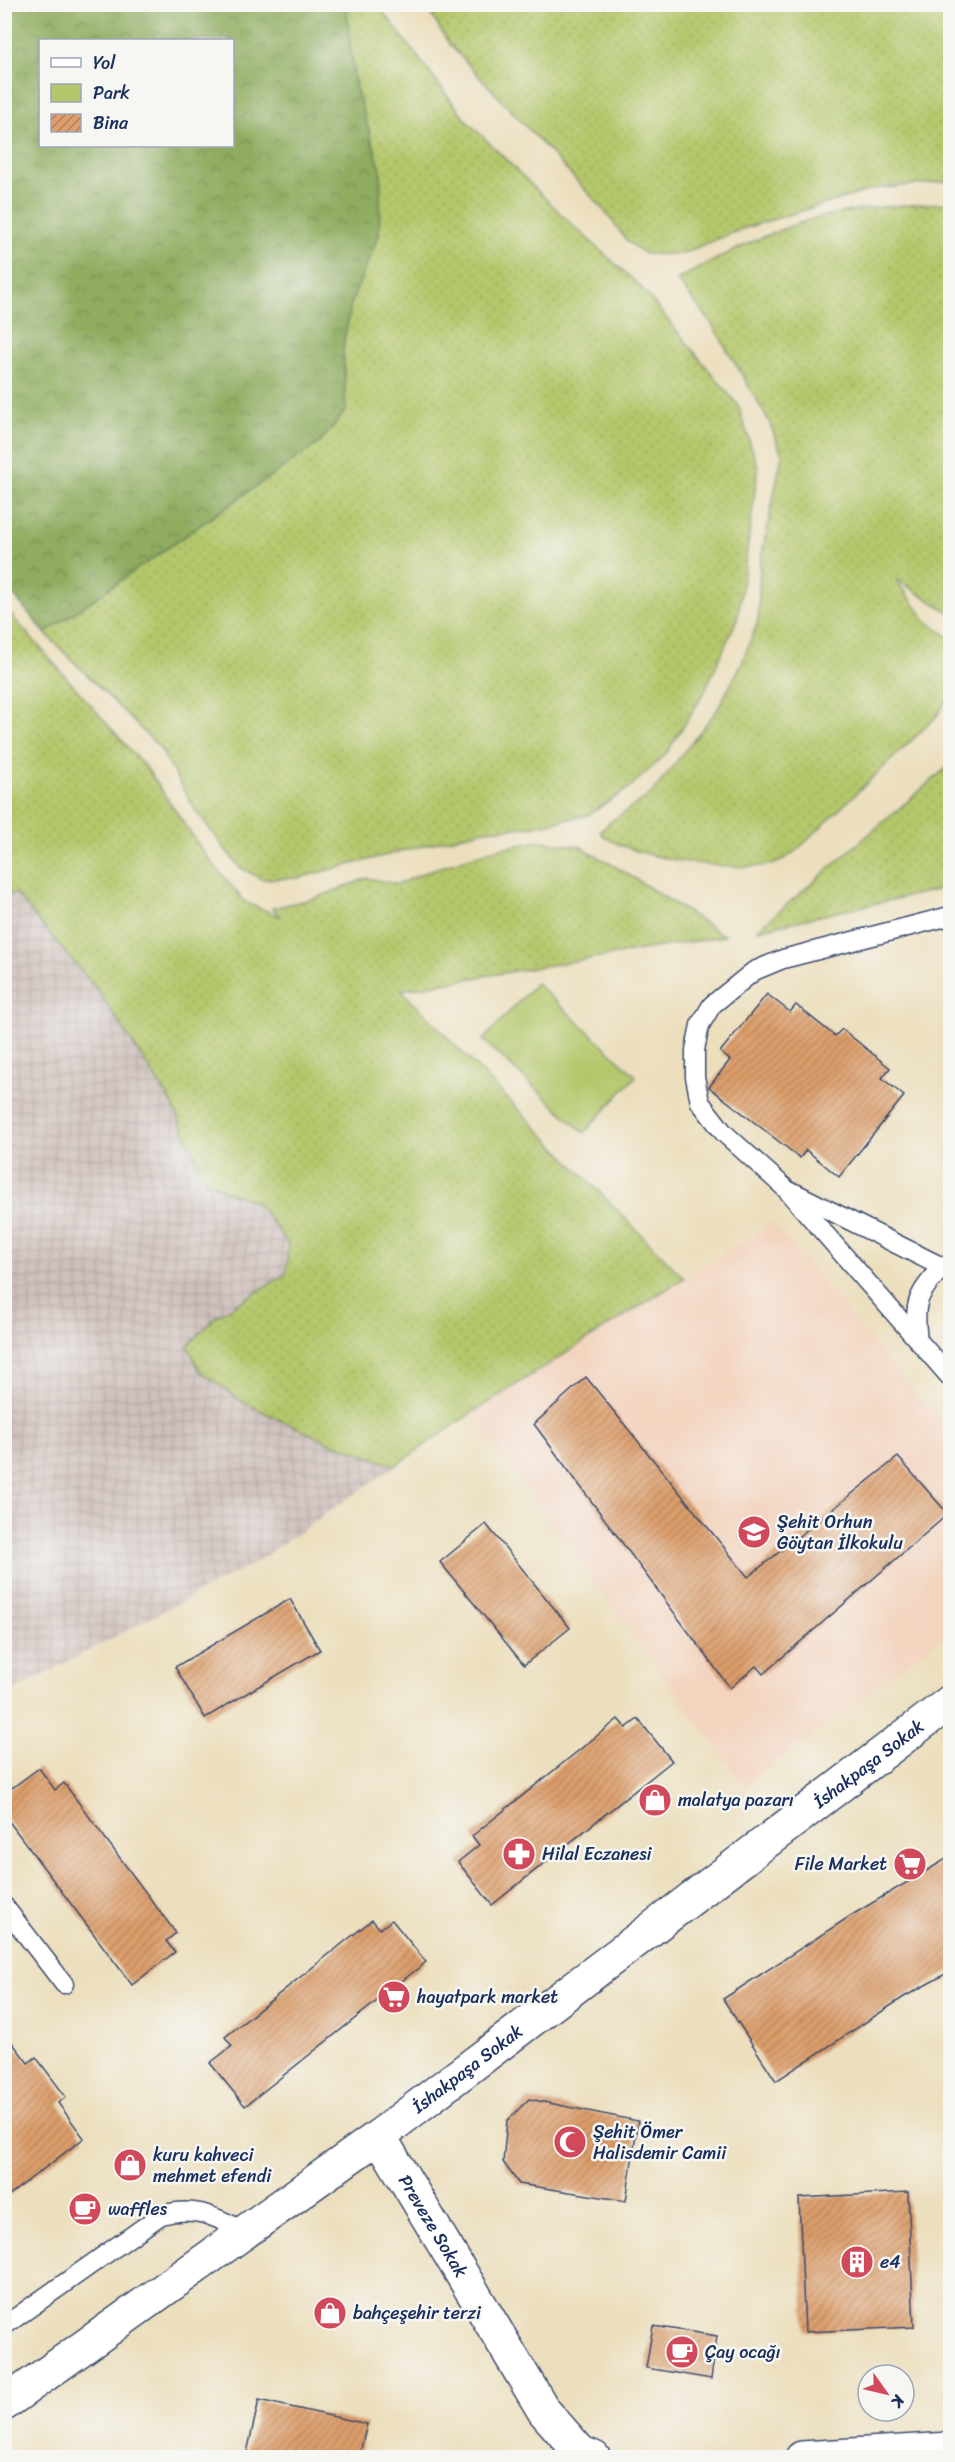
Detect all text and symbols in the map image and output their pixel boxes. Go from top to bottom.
legend [39,39,234,147]
text: Yol [93,47,116,79]
text: Park [93,77,130,109]
text: Bina [93,107,129,139]
place label: Şehit Orhun Göytan İlkokulu [777,1506,903,1559]
school or university icon: Şehit Orhun Göytan İlkokulu [736,1514,772,1550]
street label: İshakpaşa Sokak [805,1711,932,1817]
shop icon: malatya pazarı [637,1782,673,1818]
place label: malatya pazarı [678,1784,794,1816]
pharmacy icon: Hilal Eczanesi [501,1836,537,1872]
place label: Hilal Eczanesi [542,1838,653,1870]
supermarket icon: File Market [892,1846,928,1882]
place label: File Market [795,1848,887,1880]
supermarket icon: hayatpark market [376,1979,412,2015]
place label: hayatpark market [416,1981,558,2013]
street label: İshakpaşa Sokak [404,2016,530,2122]
place label: Şehit Ömer Halisdemir Camii [593,2116,727,2169]
mosque icon: Şehit Ömer Halisdemir Camii [552,2124,588,2160]
place label: kuru kahveci mehmet efendi [153,2139,272,2192]
shop icon: kuru kahveci mehmet efendi [112,2147,148,2183]
street label: Preveze Sokak [390,2168,477,2284]
cafe icon: waffles [67,2191,103,2227]
place label: waffles [108,2193,168,2225]
building icon: e4 [839,2244,875,2280]
place label: e4 [880,2246,901,2278]
shop icon: bahçeşehir terzi [312,2295,348,2331]
place label: bahçeşehir terzi [353,2297,482,2329]
cafe icon: Çay ocağı [664,2334,700,2370]
place label: Çay ocağı [705,2336,781,2368]
north arrow [856,2363,916,2423]
text: K [883,2388,913,2414]

